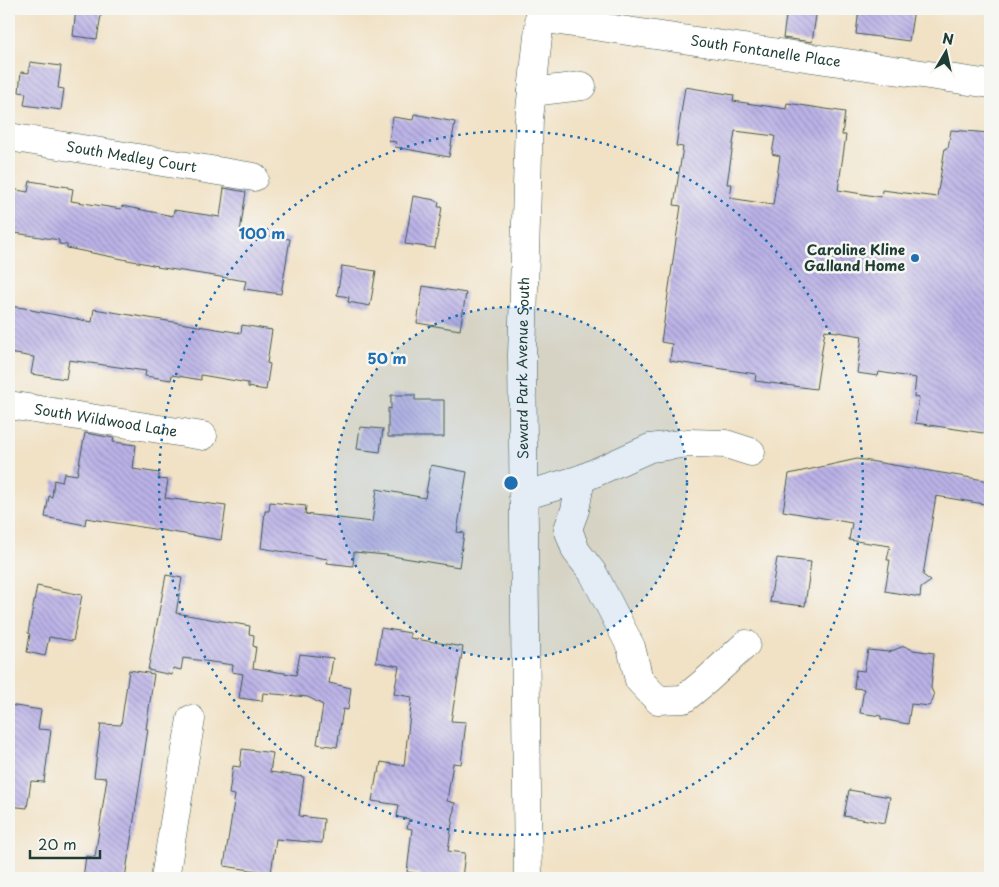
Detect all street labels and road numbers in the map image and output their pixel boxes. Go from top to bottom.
street label: South Fontanelle Place [689,29,842,72]
street label: South Medley Court [65,136,198,178]
street label: Seward Park Avenue South [511,277,534,459]
street label: South Wildwood Lane [33,398,179,442]

